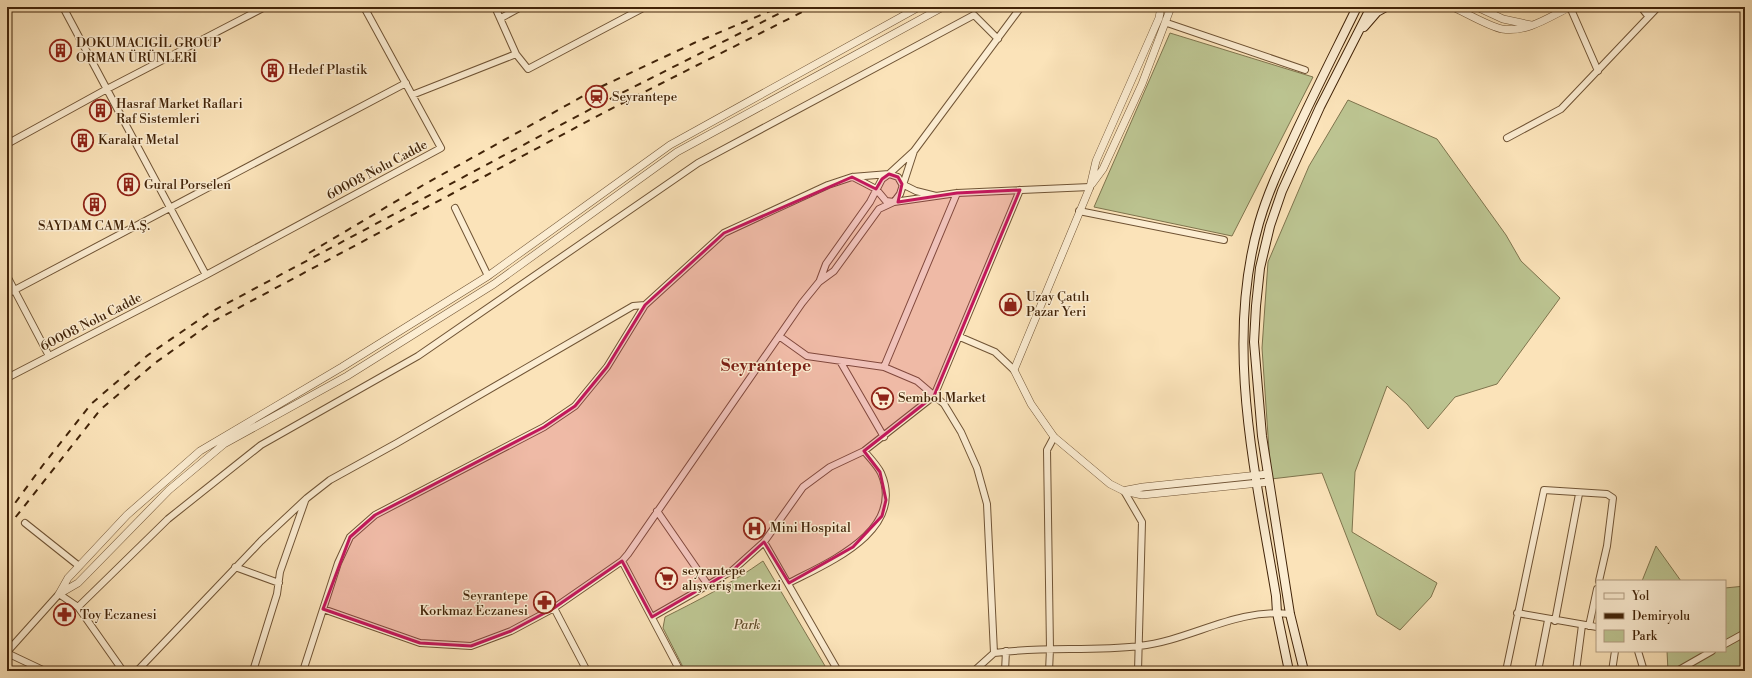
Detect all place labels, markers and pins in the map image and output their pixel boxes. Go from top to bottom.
place label: DOKUMACIGİL GROUP ORMAN ÜRÜNLERİ [76,34,222,66]
building icon: DOKUMACIGİL GROUP ORMAN ÜRÜNLERİ [48,37,74,63]
building icon: Hedef Plastik [259,57,285,83]
place label: Hedef Plastik [288,62,368,78]
station icon: Seyrantepe [584,84,610,110]
place label: Seyrantepe [612,89,678,105]
place label: Hasraf Market Raflari Raf Sistemleri [116,96,243,127]
building icon: Hasraf Market Raflari Raf Sistemleri [87,98,113,124]
building icon: Karalar Metal [70,127,96,153]
place label: Karalar Metal [98,132,179,148]
building icon: Gural Porselen [115,172,141,198]
place label: Gural Porselen [144,177,231,193]
building icon: SAYDAM CAM A.Ş. [81,191,107,217]
place label: SAYDAM CAM A.Ş. [38,218,150,234]
place label: Uzay Çatılı Pazar Yeri [1026,289,1090,320]
shop icon: Uzay Çatılı Pazar Yeri [998,291,1024,317]
supermarket icon: Sembol Market [870,385,896,411]
place label: Sembol Market [898,390,986,406]
hospital icon: Mini Hospital [742,515,768,541]
place label: Mini Hospital [770,520,851,536]
place label: seyrantepe alışveriş merkezi [682,563,781,594]
supermarket icon: seyrantepe alışveriş merkezi [654,565,680,591]
place label: Seyrantepe Korkmaz Eczanesi [420,588,528,619]
pharmacy icon: Seyrantepe Korkmaz Eczanesi [531,590,557,616]
pharmacy icon: Toy Eczanesi [52,602,78,628]
place label: Toy Eczanesi [80,607,157,623]

